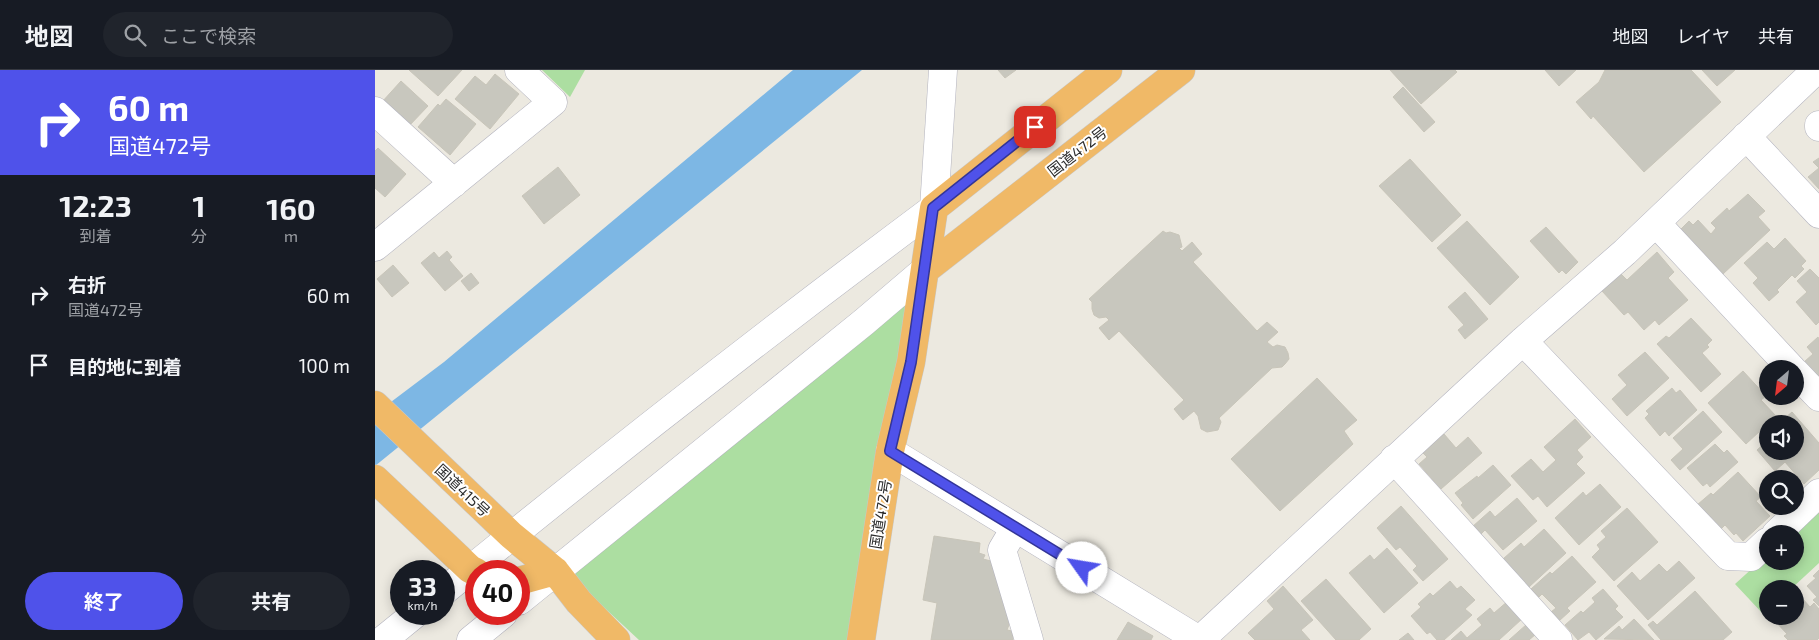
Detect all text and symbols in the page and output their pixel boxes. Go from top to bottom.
search box [103,12,453,57]
text: 地図 [25,21,73,50]
icon: search [121,21,149,49]
text: ここで検索 [161,24,256,47]
text: 地図 [1613,25,1649,47]
text: レイヤ [1677,25,1730,47]
text: 共有 [1758,25,1794,47]
text: 60 m [108,86,189,128]
icon: right [25,90,90,155]
pin [1014,106,1056,148]
icon: arrive [1021,113,1049,141]
street label: 国道472号 [1044,122,1110,180]
text: 国道472号 [108,132,211,158]
text: 12:23 [59,187,132,223]
text: 1 [192,187,205,223]
text: 160 [266,190,316,226]
text: 到着 [79,226,111,245]
text: 分 [191,226,207,245]
text: m [284,226,298,245]
text: 右折 [68,273,106,296]
icon: right [25,281,53,309]
text: 60 m [307,284,350,307]
text: 国道472号 [68,300,143,319]
icon: arrive [25,351,53,379]
text: 100 m [299,354,350,377]
text: 目的地に到着 [68,355,182,378]
north arrow [1759,360,1804,405]
map controls [1759,360,1804,625]
button: sound [1759,415,1804,460]
street label: 国道415号 [432,460,494,520]
button: search [1759,470,1804,515]
street label: 国道472号 [866,478,894,550]
button: + [1759,525,1804,570]
position arrow [1055,541,1107,593]
speed limit sign: 40 [465,560,530,625]
text: 33 [408,571,437,601]
button: 終了 [25,572,183,630]
button: 共有 [193,572,350,630]
button: − [1759,580,1804,625]
text: km/h [408,598,437,612]

